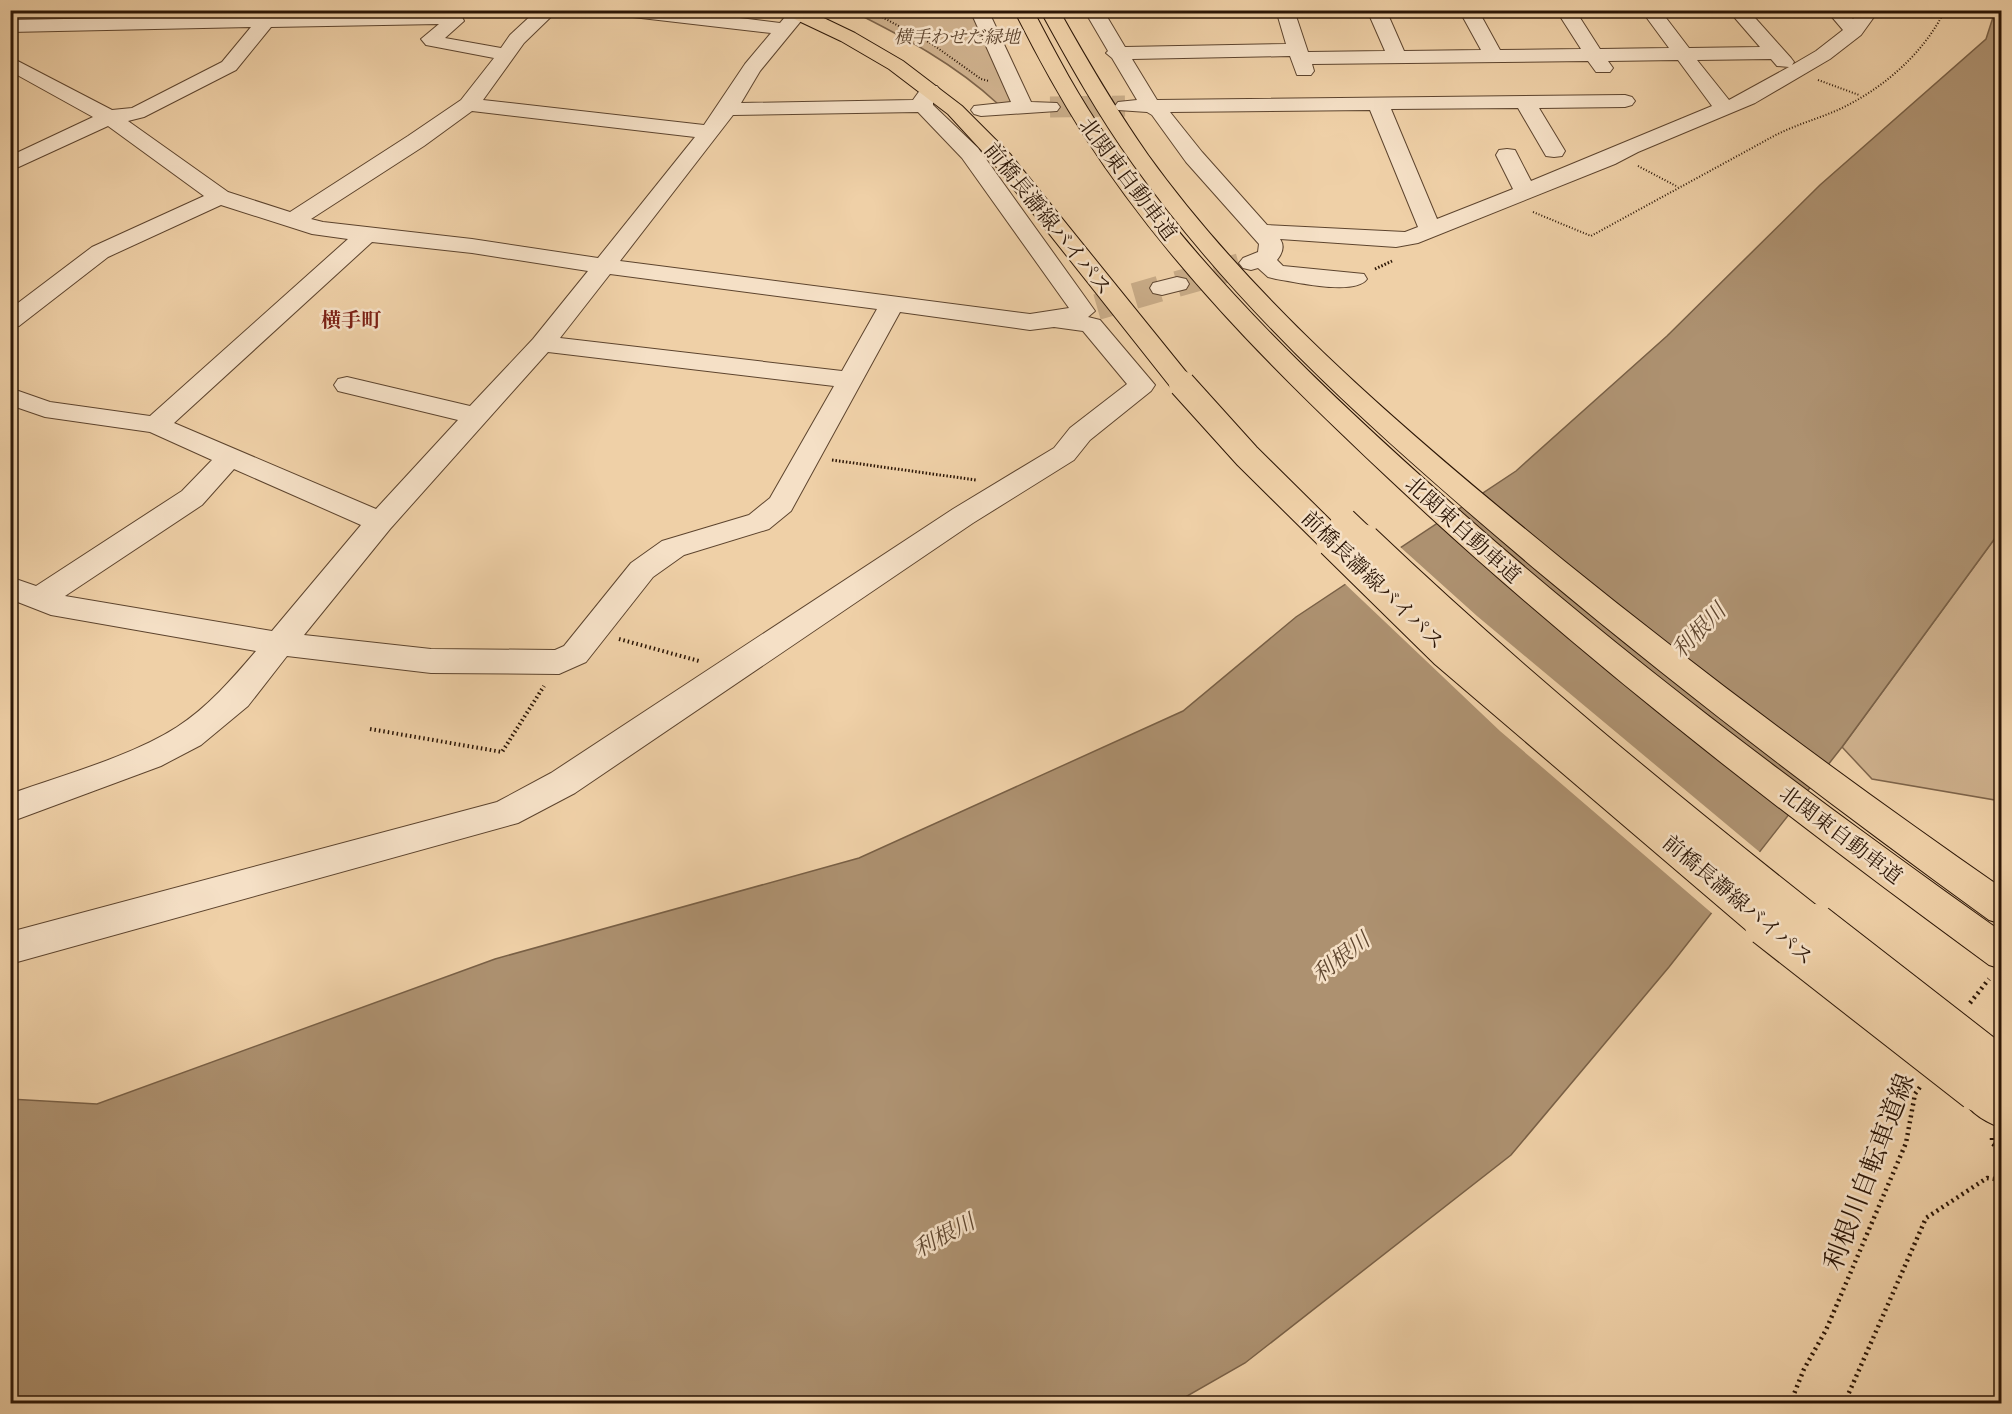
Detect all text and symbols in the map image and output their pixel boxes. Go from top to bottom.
park label: 横手わせだ緑地 [894,25,1022,49]
street label: 北関東自動車道 [1073,112,1183,246]
street label: 前橋長瀞線バイパス [978,137,1118,301]
district label: 横手町 [321,307,382,334]
street label: 北関東自動車道 [1399,470,1527,590]
street label: 前橋長瀞線バイパス [1295,504,1451,656]
water label: 利根川 [1665,595,1734,665]
street label: 北関東自動車道 [1774,780,1908,890]
street label: 前橋長瀞線バイパス [1657,829,1819,971]
water label: 利根川 [1306,925,1378,990]
street label: 利根川自転車道線 [1815,1069,1923,1275]
water label: 利根川 [908,1206,982,1265]

